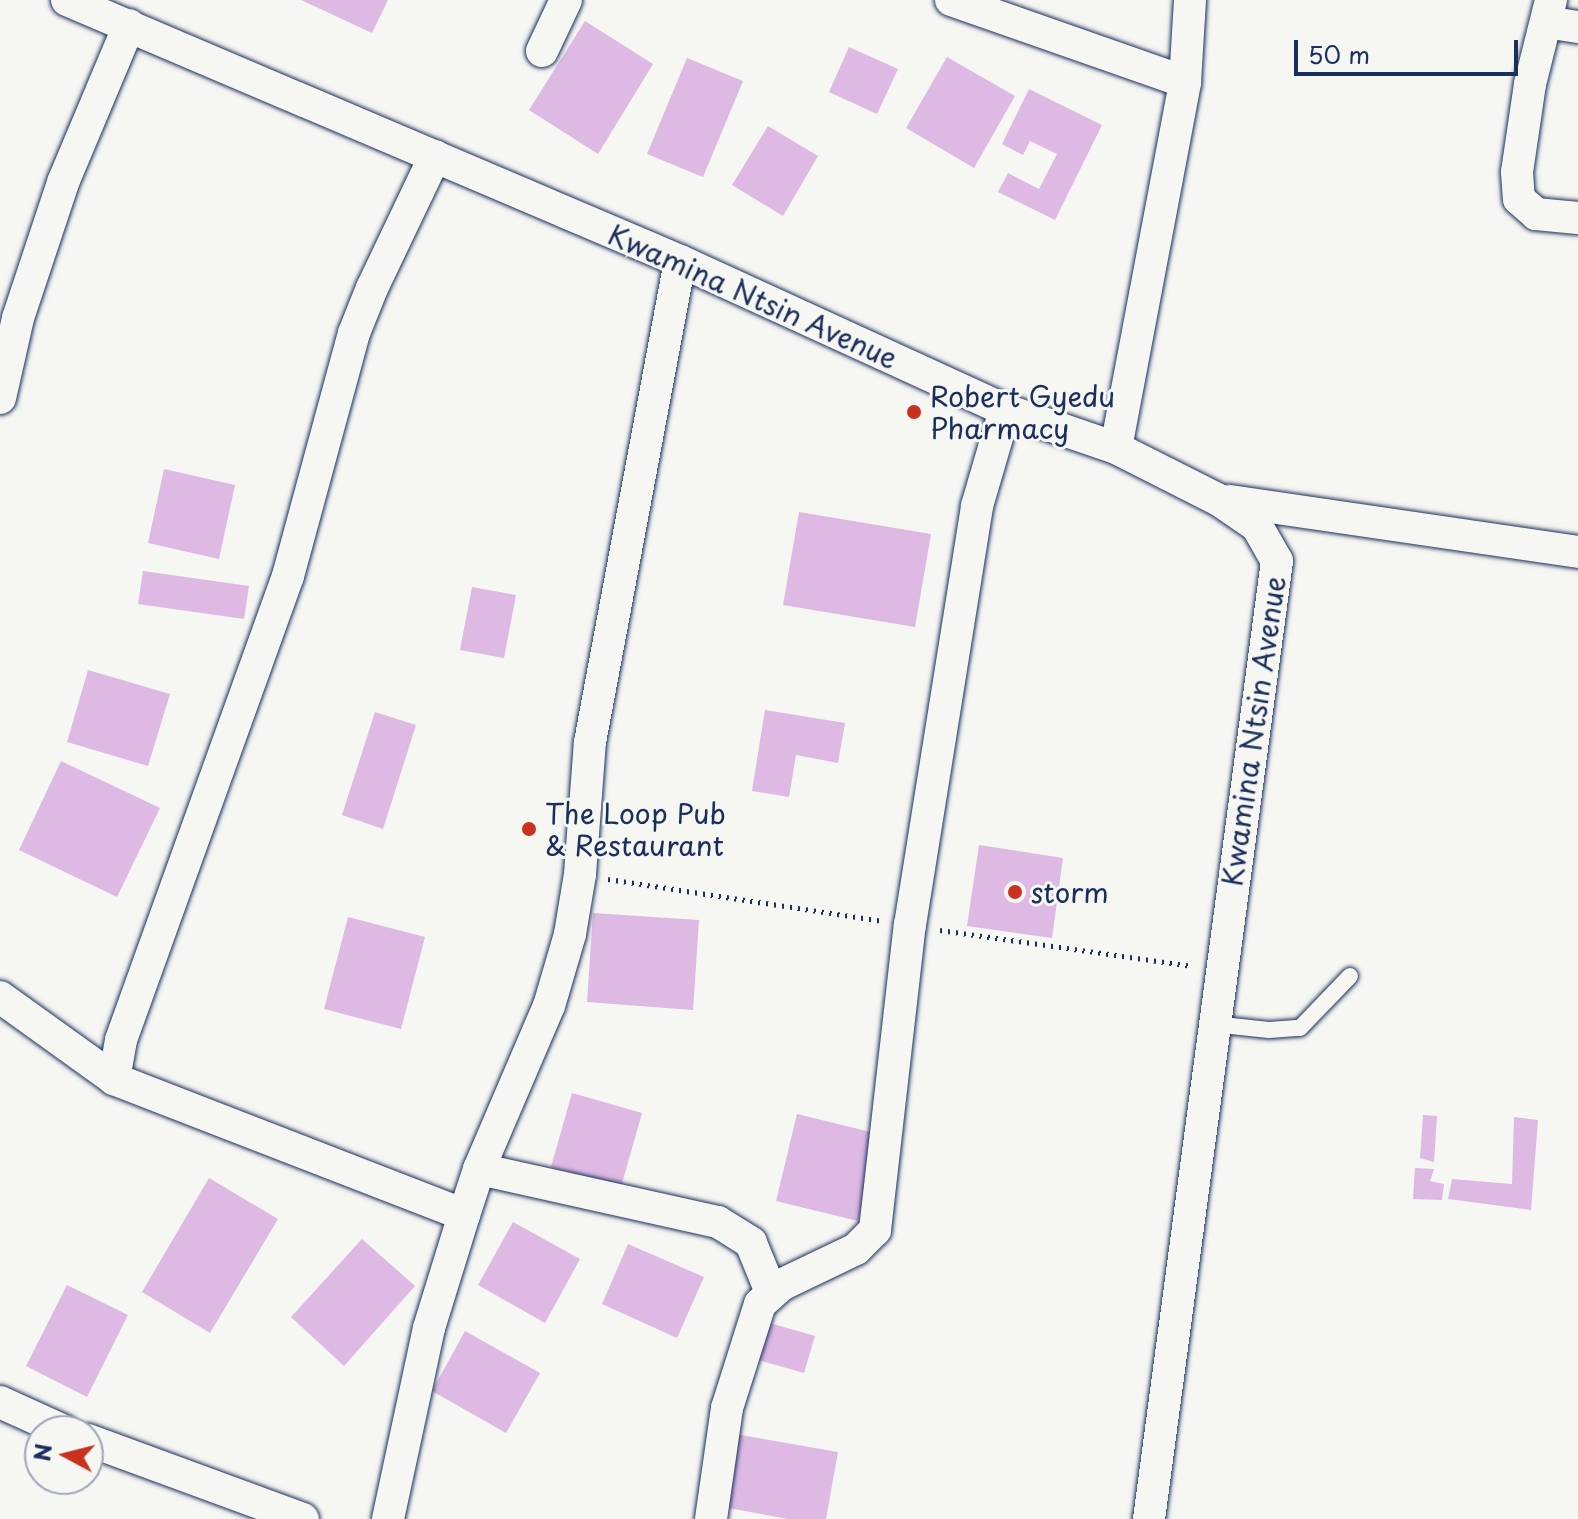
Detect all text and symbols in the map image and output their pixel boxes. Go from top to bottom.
scale bar [1298,24,1522,74]
text: 50 m [1308,36,1370,72]
street label: Kwamina Ntsin Avenue [604,217,902,375]
place label: Robert Gyedu Pharmacy [930,379,1114,445]
marker: Robert Gyedu Pharmacy [905,403,923,421]
street label: Kwamina Ntsin Avenue [1215,574,1291,888]
place label: The Loop Pub & Restaurant [545,796,727,862]
marker: The Loop Pub & Restaurant [520,820,538,838]
place label: storm [1031,875,1109,909]
marker: storm [1006,883,1024,901]
north arrow [24,1415,104,1495]
text: N [24,1442,59,1463]

